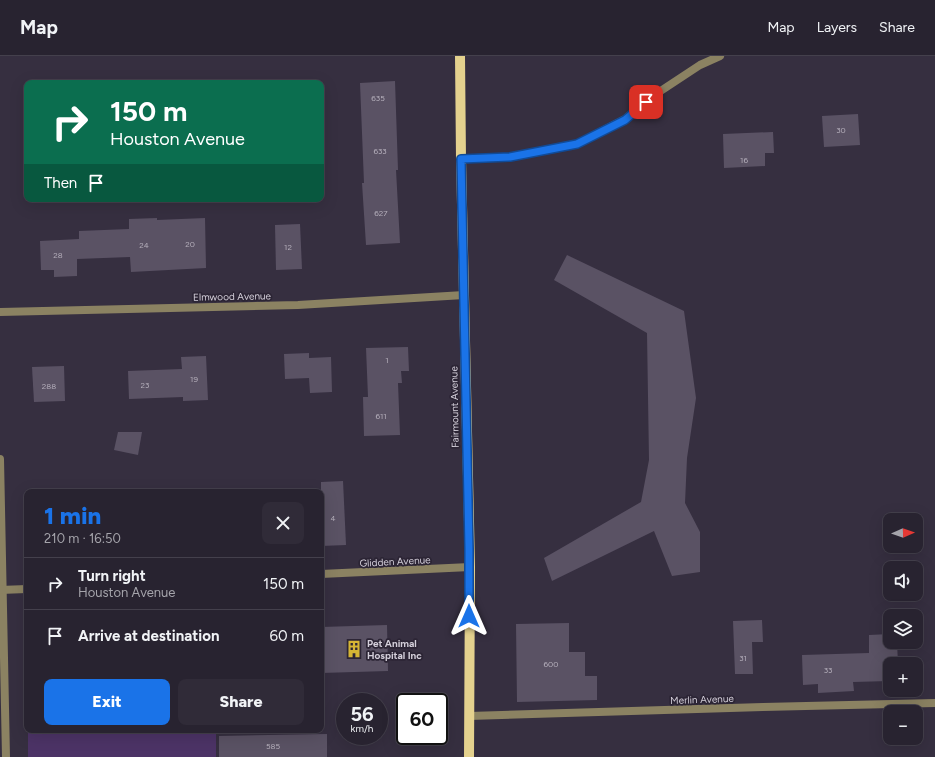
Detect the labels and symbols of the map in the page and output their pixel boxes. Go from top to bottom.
pin [629,85,663,119]
house number: 635 [371,93,385,103]
house number: 30 [836,125,846,135]
house number: 633 [373,146,387,156]
house number: 16 [740,155,748,165]
house number: 627 [374,208,388,218]
house number: 20 [185,239,195,249]
house number: 24 [139,240,149,250]
house number: 12 [284,242,292,252]
house number: 28 [53,250,63,260]
street label: Elmwood Avenue [193,289,272,304]
house number: 1 [385,355,389,365]
street label: Fairmount Avenue [447,365,462,448]
house number: 19 [190,374,198,384]
house number: 23 [141,380,149,390]
house number: 288 [42,381,56,391]
house number: 611 [375,411,387,421]
house number: 4 [331,513,336,523]
north arrow [883,513,923,553]
street label: Glidden Avenue [359,553,431,570]
position arrow [448,595,490,637]
place label: Pet Animal Hospital Inc [367,637,422,662]
building icon: Pet Animal Hospital Inc [344,639,364,659]
house number: 31 [739,653,747,663]
house number: 600 [544,659,558,669]
house number: 33 [824,665,832,675]
street label: Merlin Avenue [670,692,735,707]
speed limit sign: 60 [396,693,448,745]
house number: 585 [266,741,280,751]

